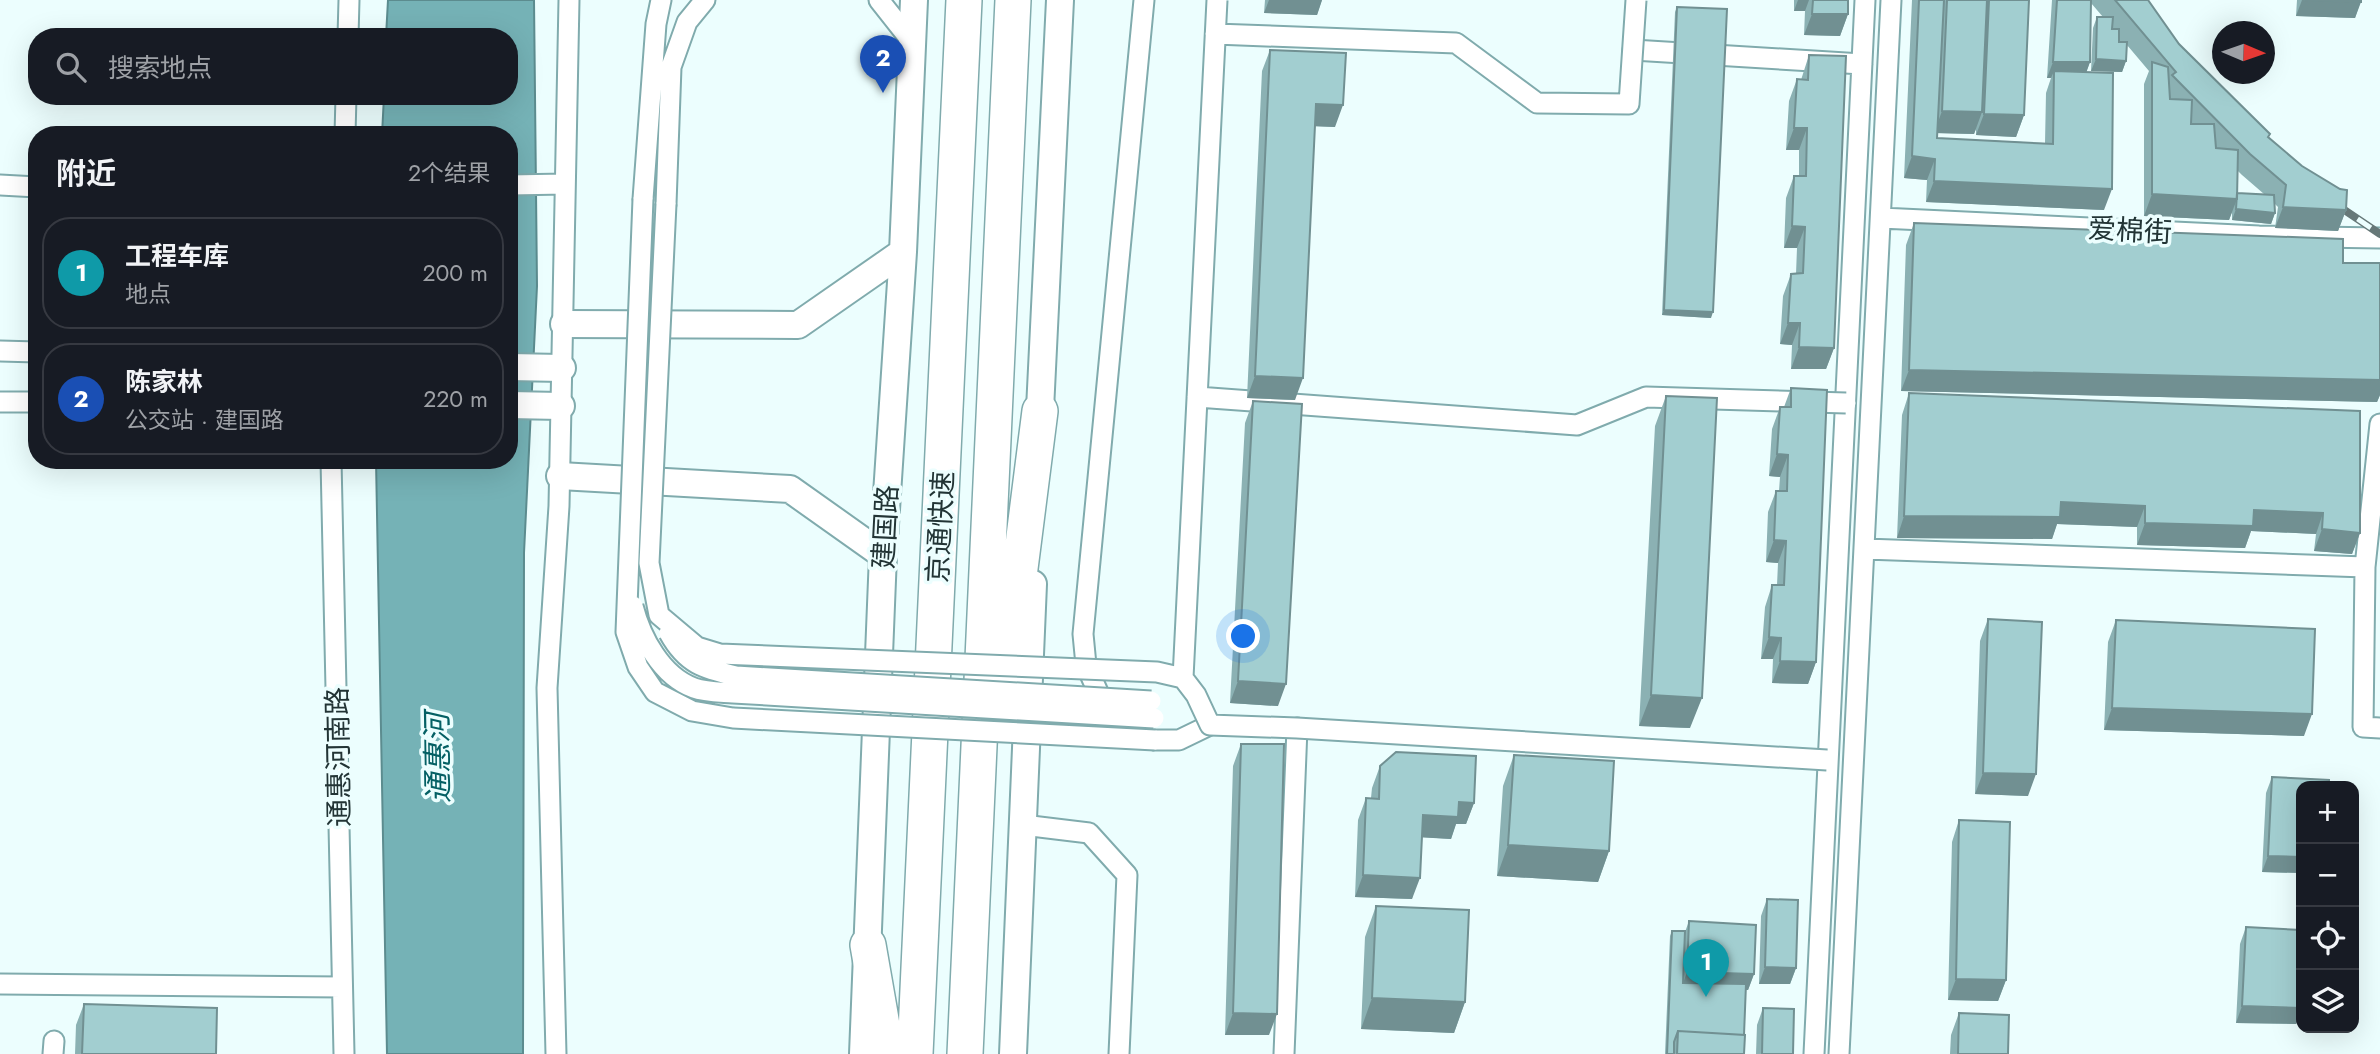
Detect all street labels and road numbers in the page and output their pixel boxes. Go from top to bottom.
street label: 爱棉街 [2087,208,2173,253]
street label: 京通快速 [917,470,964,584]
street label: 建国路 [863,484,908,570]
street label: 通惠河南路 [317,687,360,827]

